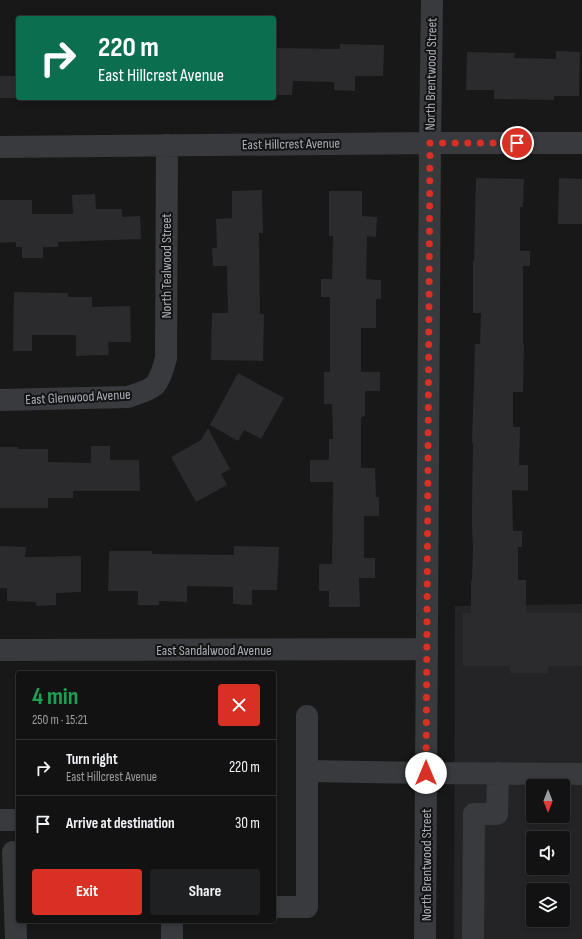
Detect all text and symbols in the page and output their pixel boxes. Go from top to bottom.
street label: North Brentwood Street [422,18,440,130]
text: 220 m [98,31,159,64]
icon: right [32,32,84,84]
text: East Hillcrest Avenue [98,65,224,86]
pin [500,126,534,160]
icon: arrive [506,132,528,154]
street label: East Hillcrest Avenue [242,135,340,153]
street label: North Tealwood Street [158,213,175,319]
street label: East Glenwood Avenue [25,386,131,408]
street label: East Sandalwood Avenue [156,642,272,659]
text: 4 min [32,682,78,711]
button: close [218,684,260,726]
text: 250 m · 15:21 [32,712,88,728]
text: Turn right [66,750,118,769]
position arrow [405,752,447,794]
icon: right [32,757,54,779]
text: 220 m [229,758,260,777]
text: East Hillcrest Avenue [66,769,157,785]
north arrow [526,779,570,823]
map controls [526,779,570,927]
street label: North Brentwood Street [418,809,435,921]
icon: arrive [32,813,54,835]
text: Arrive at destination [66,814,175,833]
text: 30 m [235,814,260,833]
button: sound [526,831,570,875]
button: Exit [32,869,142,915]
button: Share [150,869,260,915]
button: layers [526,883,570,927]

